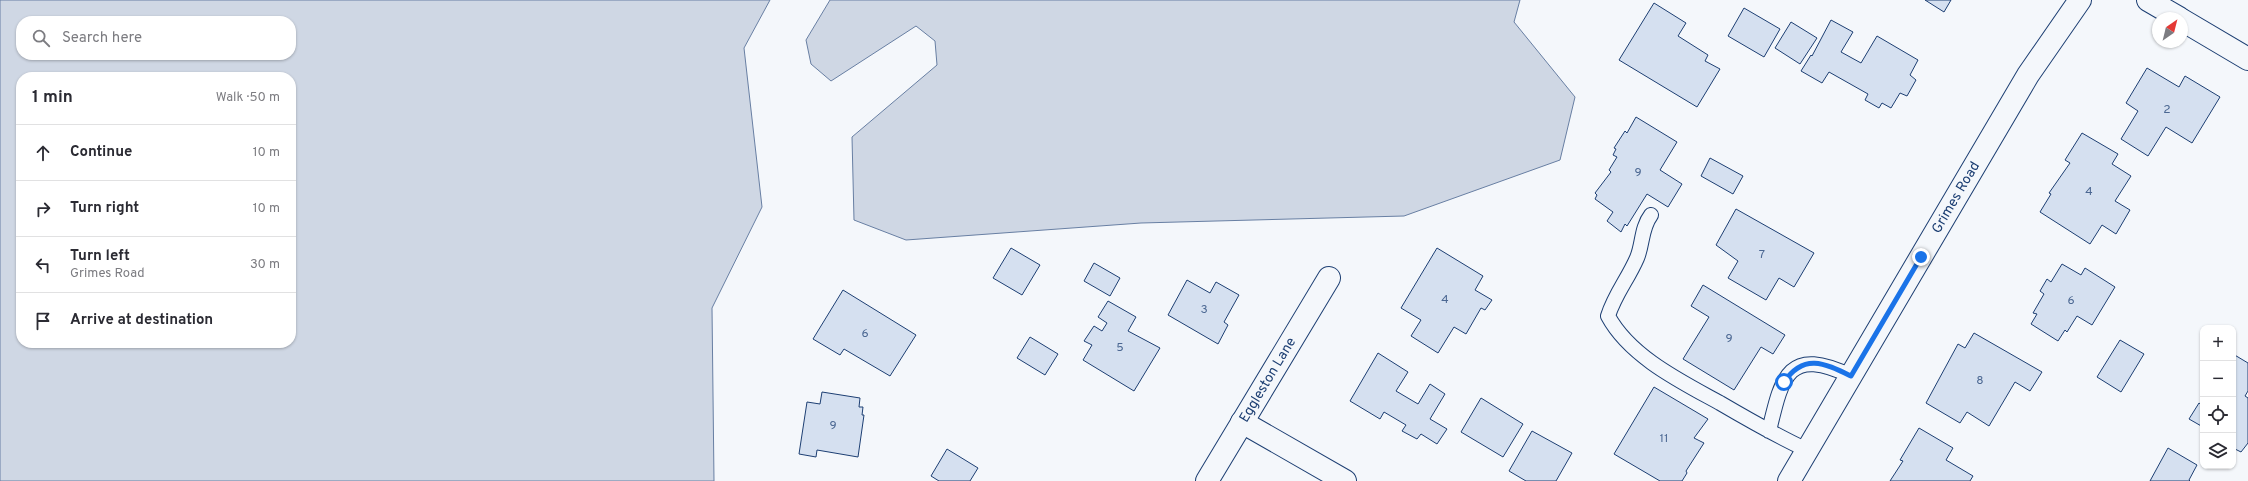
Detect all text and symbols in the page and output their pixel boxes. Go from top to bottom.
north arrow [2152,12,2188,48]
search box [16,16,296,60]
icon: search [30,27,52,49]
text: Search here [62,29,142,48]
text: 1 min [32,87,73,109]
text: Walk · 50 m [216,90,280,106]
house number: 2 [2163,102,2171,118]
icon: ahead [32,142,54,164]
text: Continue [70,143,132,162]
text: 10 m [253,145,280,161]
street label: Grimes Road [1928,159,1984,236]
house number: 9 [1634,165,1642,181]
house number: 4 [2085,184,2093,200]
icon: right [32,198,54,220]
text: Turn right [70,199,139,218]
text: 10 m [253,201,280,217]
text: Turn left [70,247,130,266]
house number: 7 [1759,247,1765,263]
route end [1912,248,1930,266]
icon: left [32,254,54,276]
text: 30 m [250,257,280,273]
text: Grimes Road [70,266,145,282]
house number: 4 [1441,292,1449,308]
house number: 6 [2067,293,2075,309]
house number: 3 [1200,302,1208,318]
icon: arrive [32,310,54,332]
text: Arrive at destination [70,311,213,330]
map controls [2200,325,2236,469]
button: + [2200,325,2236,361]
house number: 6 [861,326,869,342]
house number: 9 [1725,331,1733,347]
street label: Eggleston Lane [1236,334,1300,425]
house number: 5 [1116,340,1124,356]
button: − [2200,361,2236,397]
route start [1775,373,1793,391]
house number: 8 [1976,373,1984,389]
button: locate [2200,397,2236,433]
house number: 9 [829,418,837,434]
house number: 11 [1660,431,1668,447]
button: layers [2200,433,2236,469]

